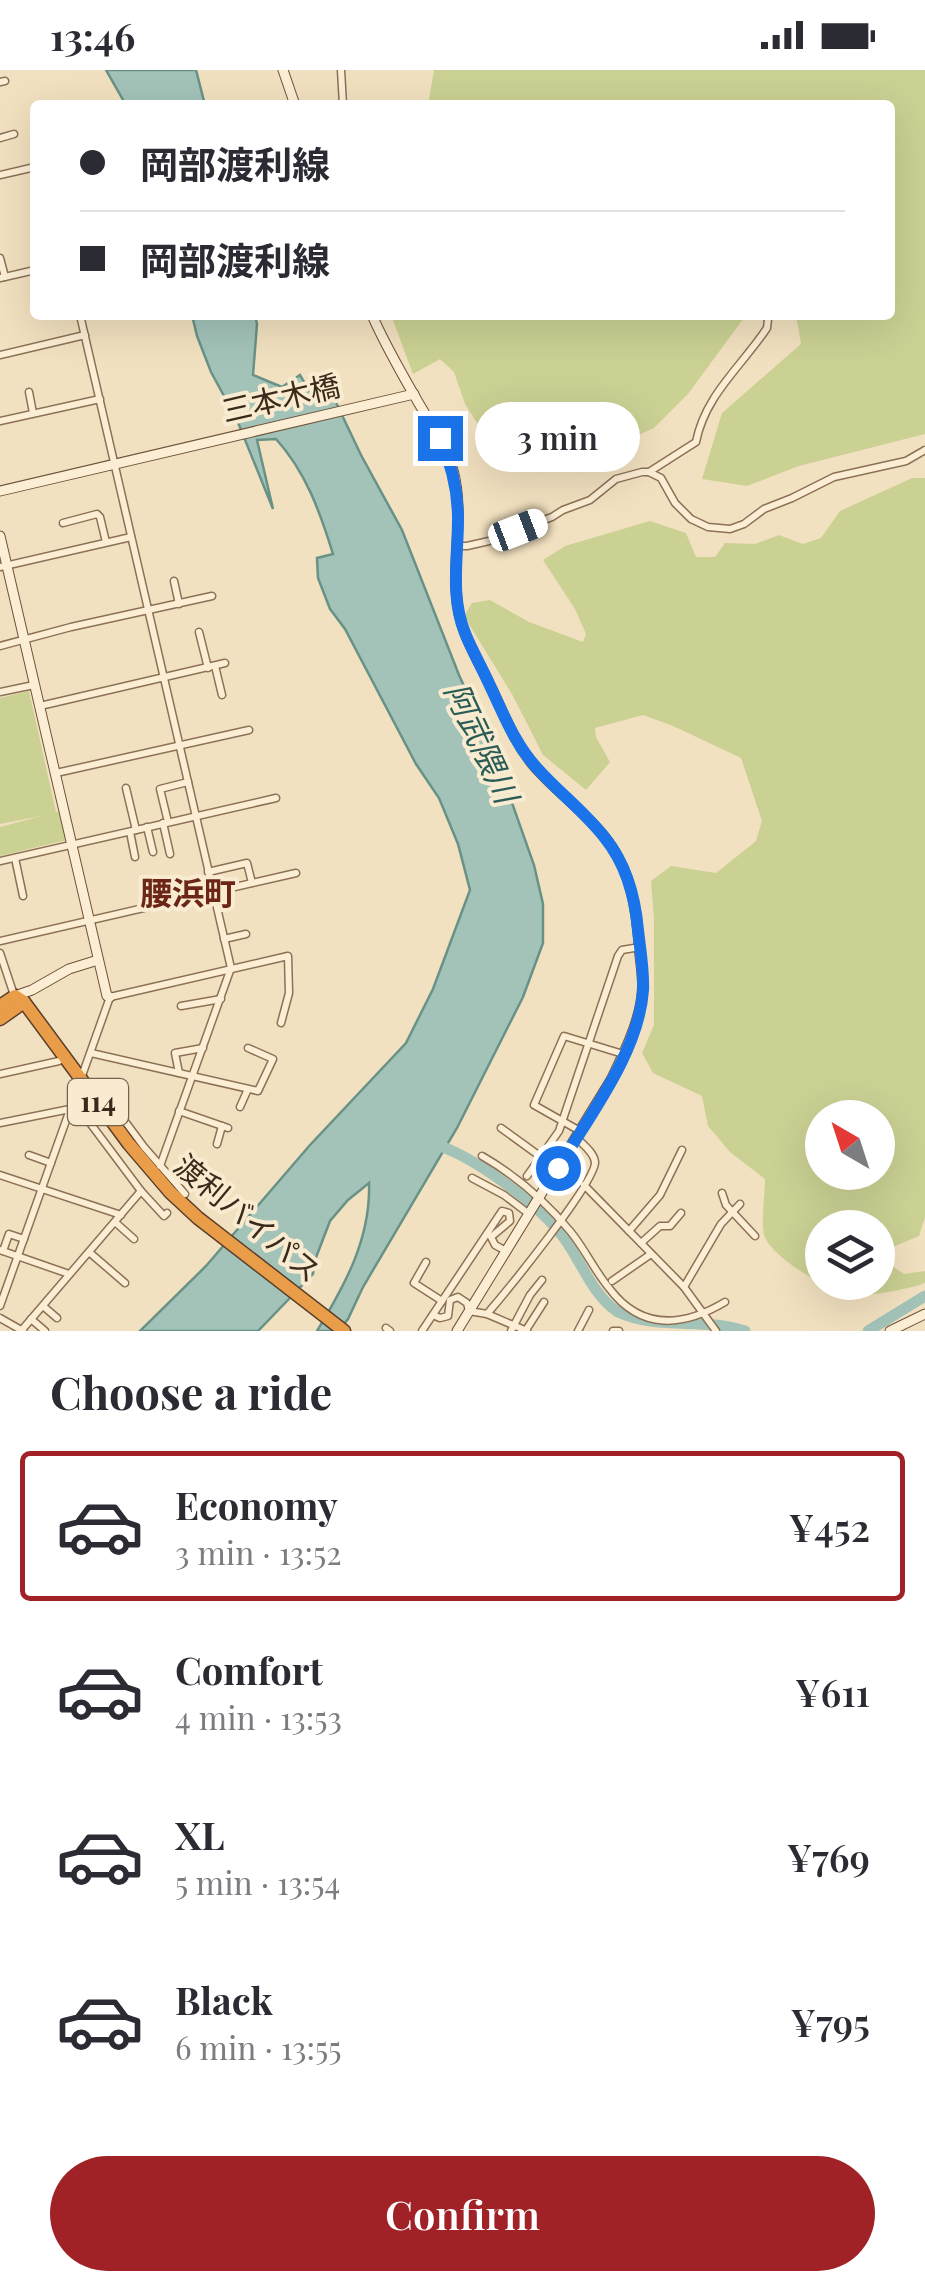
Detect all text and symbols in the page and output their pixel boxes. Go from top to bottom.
text: 13:46 [50,10,135,61]
text: 岡部渡利線 [140,138,330,189]
text: 岡部渡利線 [140,234,330,285]
street label: 三本木橋 [218,364,344,430]
callout: 3 min [475,403,640,473]
text: 3 min [517,415,598,458]
route end [418,416,463,461]
car [485,505,551,555]
water label: 阿武隈川 [437,675,531,812]
district label: 腰浜町 [140,870,236,913]
road number: 114 [68,1079,128,1125]
north arrow [805,1100,895,1190]
map controls [805,1100,895,1300]
street label: 渡利バイパス [167,1144,330,1290]
route start [536,1146,581,1191]
button: layers [805,1210,895,1300]
text: Choose a ride [50,1361,332,1421]
text: Economy [175,1479,338,1530]
icon: car [55,1481,145,1571]
text: ¥452 [789,1501,870,1552]
text: 3 min · 13:52 [175,1530,342,1573]
text: Comfort [175,1644,323,1695]
icon: car [55,1646,145,1736]
text: ¥611 [795,1666,870,1717]
text: 4 min · 13:53 [175,1695,342,1738]
text: XL [175,1809,224,1860]
icon: car [55,1811,145,1901]
text: ¥769 [787,1831,870,1882]
text: 5 min · 13:54 [175,1860,340,1903]
text: Black [175,1974,273,2025]
icon: car [55,1976,145,2066]
text: ¥795 [791,1996,870,2047]
text: 6 min · 13:55 [175,2025,342,2068]
button: Confirm [50,2156,875,2271]

